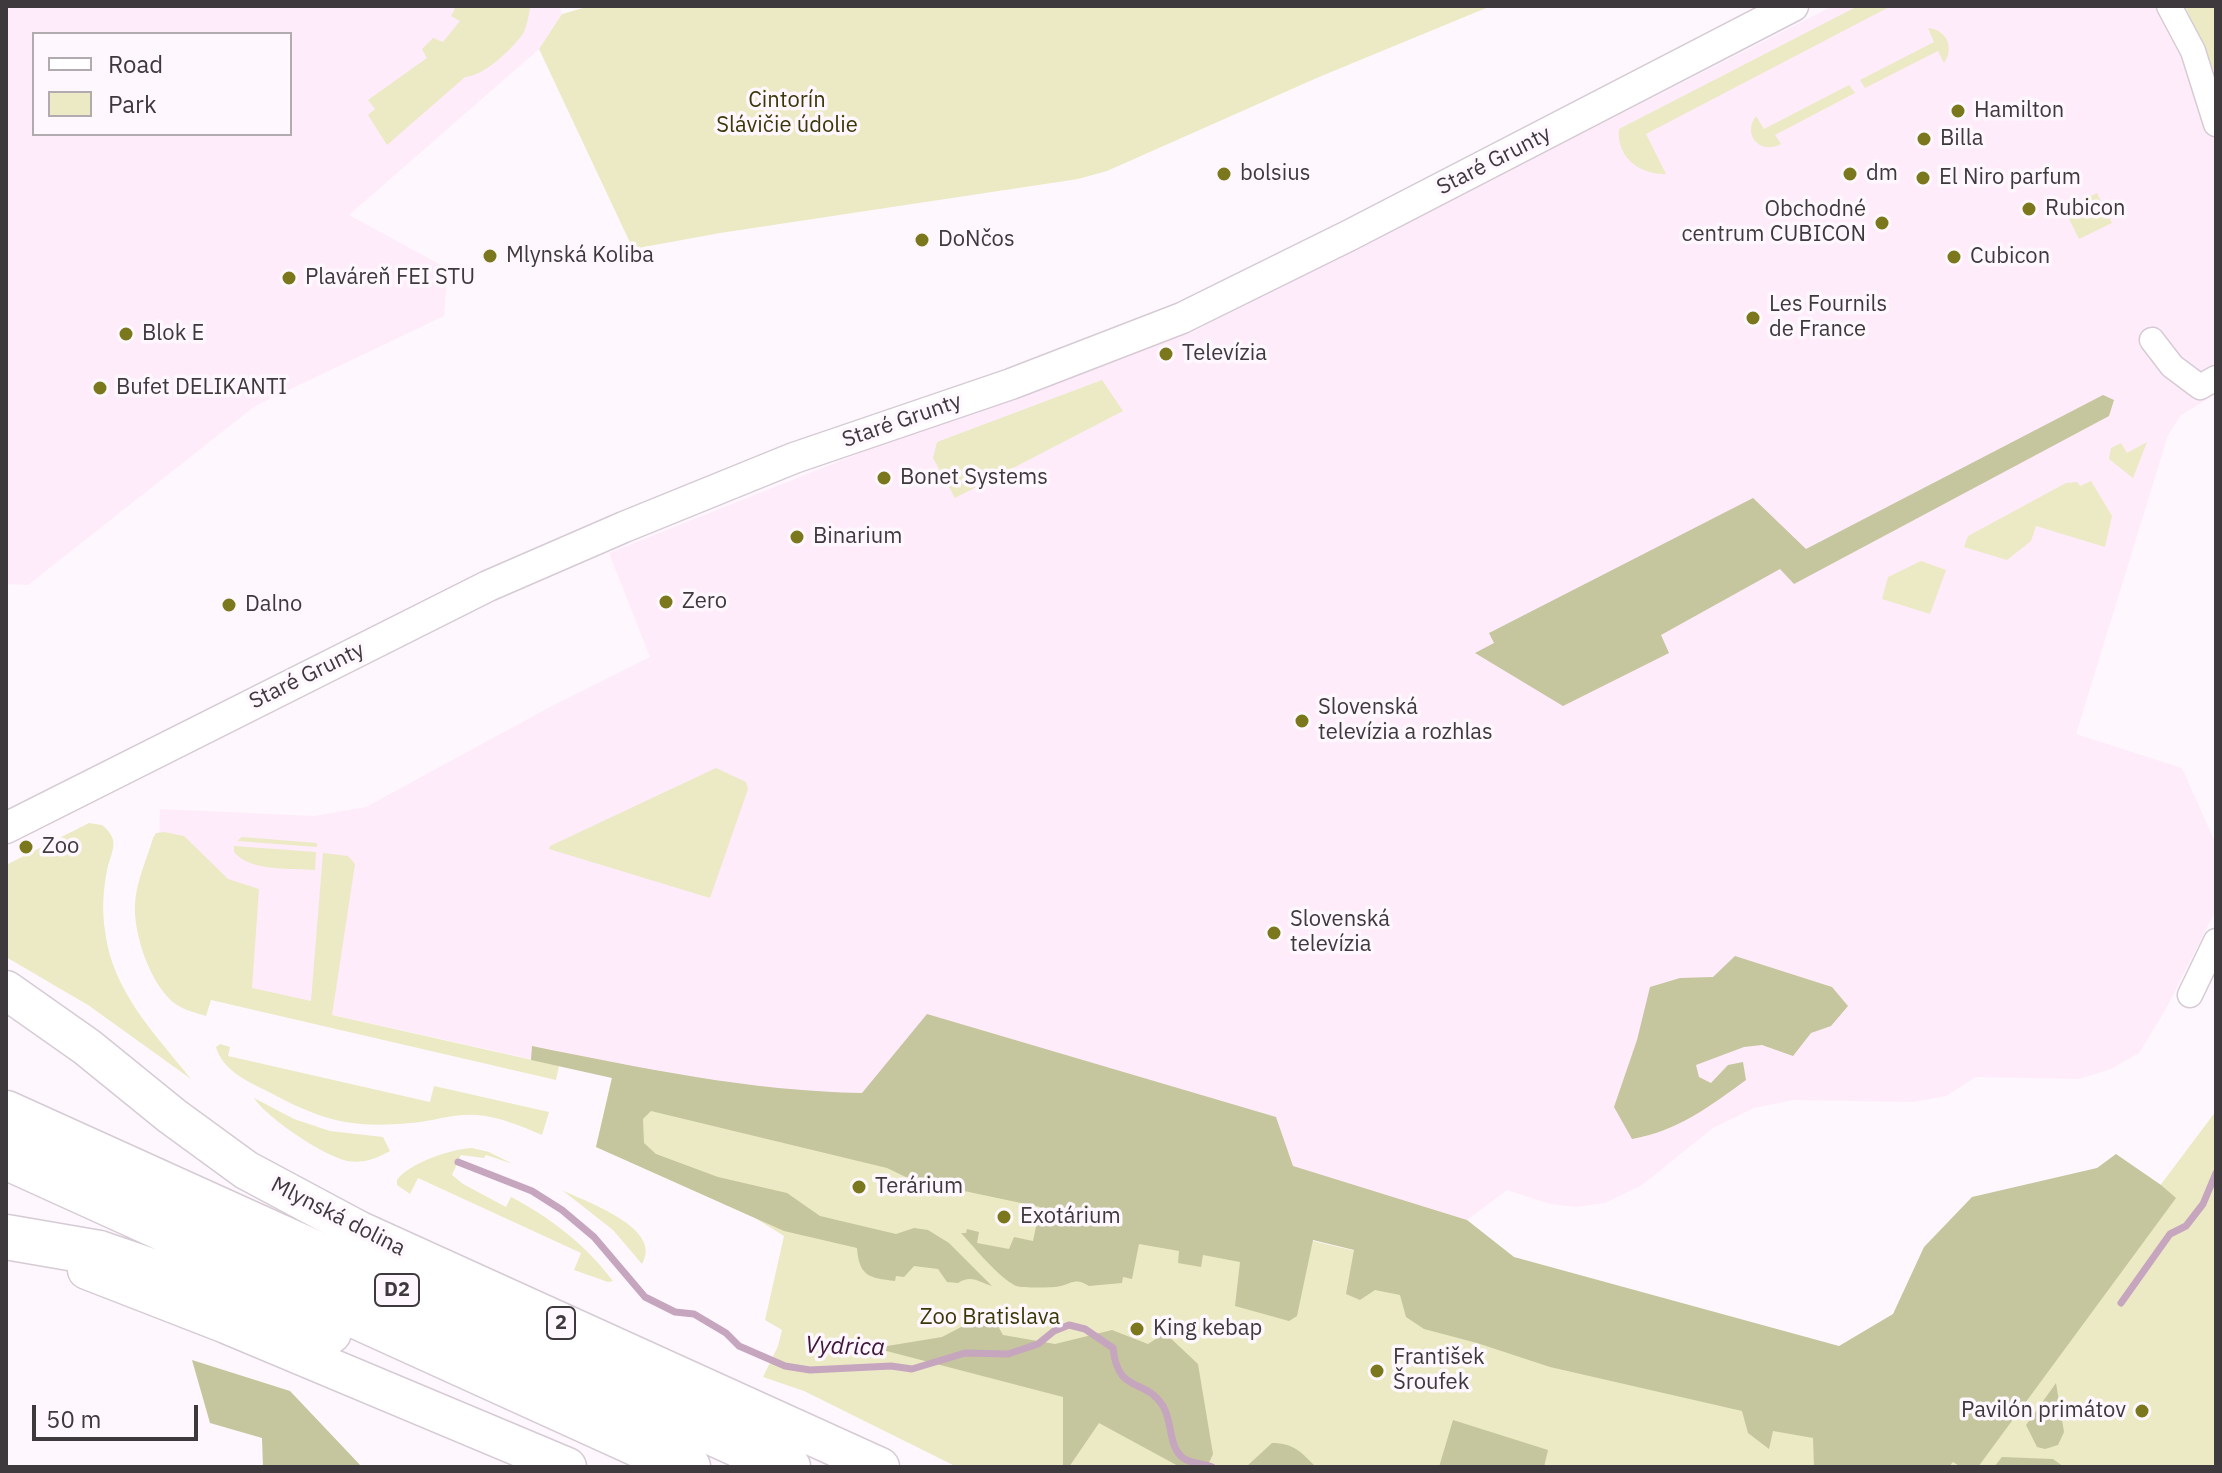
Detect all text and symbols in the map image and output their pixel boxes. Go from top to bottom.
legend [32,32,292,136]
text: Road [108,48,163,80]
text: Park [108,88,157,120]
park label: Cintorín Slávičie údolie [716,88,858,140]
place label: Hamilton [1974,98,2064,124]
marker: Hamilton [1949,102,1967,120]
street label: Staré Grunty [1433,121,1555,201]
place label: Billa [1940,126,1983,152]
marker: Billa [1915,130,1933,148]
place label: bolsius [1240,161,1310,187]
place label: dm [1866,161,1898,187]
marker: bolsius [1215,165,1233,183]
marker: dm [1841,165,1859,183]
place label: El Niro parfum [1939,165,2081,191]
marker: El Niro parfum [1914,169,1932,187]
place label: Rubicon [2045,196,2126,222]
place label: Obchodné centrum CUBICON [1682,197,1866,248]
marker: Rubicon [2020,200,2038,218]
marker: Obchodné centrum CUBICON [1873,214,1891,232]
place label: DoNčos [938,227,1015,253]
marker: DoNčos [913,231,931,249]
place label: Mlynská Koliba [506,243,654,269]
place label: Cubicon [1970,244,2050,270]
marker: Mlynská Koliba [481,247,499,265]
marker: Cubicon [1945,248,1963,266]
place label: Plaváreň FEI STU [305,265,475,291]
marker: Plaváreň FEI STU [280,269,298,287]
place label: Les Fournils de France [1769,292,1887,344]
marker: Les Fournils de France [1744,309,1762,327]
place label: Blok E [142,321,204,347]
marker: Blok E [117,325,135,343]
place label: Televízia [1182,341,1267,367]
marker: Televízia [1157,345,1175,363]
place label: Bufet DELIKANTI [116,375,287,401]
marker: Bufet DELIKANTI [91,379,109,397]
street label: Staré Grunty [839,388,965,454]
place label: Bonet Systems [900,465,1048,491]
marker: Bonet Systems [875,469,893,487]
place label: Binarium [813,524,902,550]
marker: Binarium [788,528,806,546]
place label: Zero [682,589,727,615]
place label: Dalno [245,592,302,618]
marker: Zero [657,593,675,611]
marker: Dalno [220,596,238,614]
street label: Staré Grunty [245,637,369,715]
place label: Slovenská televízia a rozhlas [1318,695,1493,746]
marker: Slovenská televízia a rozhlas [1293,712,1311,730]
place label: Zoo [42,834,79,860]
marker: Zoo [17,838,35,856]
place label: Slovenská televízia [1290,907,1390,958]
marker: Slovenská televízia [1265,924,1283,942]
street label: Mlynská dolina [266,1172,410,1262]
place label: Terárium [875,1174,963,1200]
marker: Terárium [850,1178,868,1196]
place label: Exotárium [1020,1204,1121,1230]
marker: Exotárium [995,1208,1013,1226]
road number: D2 [375,1274,419,1306]
park label: Zoo Bratislava [920,1305,1060,1331]
road number: 2 [547,1307,575,1339]
place label: King kebap [1153,1316,1262,1342]
marker: King kebap [1128,1320,1146,1338]
water label: Vydrica [805,1331,885,1363]
place label: František Šroufek [1393,1345,1485,1396]
marker: František Šroufek [1368,1362,1386,1380]
scale bar [36,1389,202,1439]
place label: Pavilón primátov [1961,1398,2126,1424]
marker: Pavilón primátov [2133,1402,2151,1420]
text: 50 m [46,1403,101,1435]

